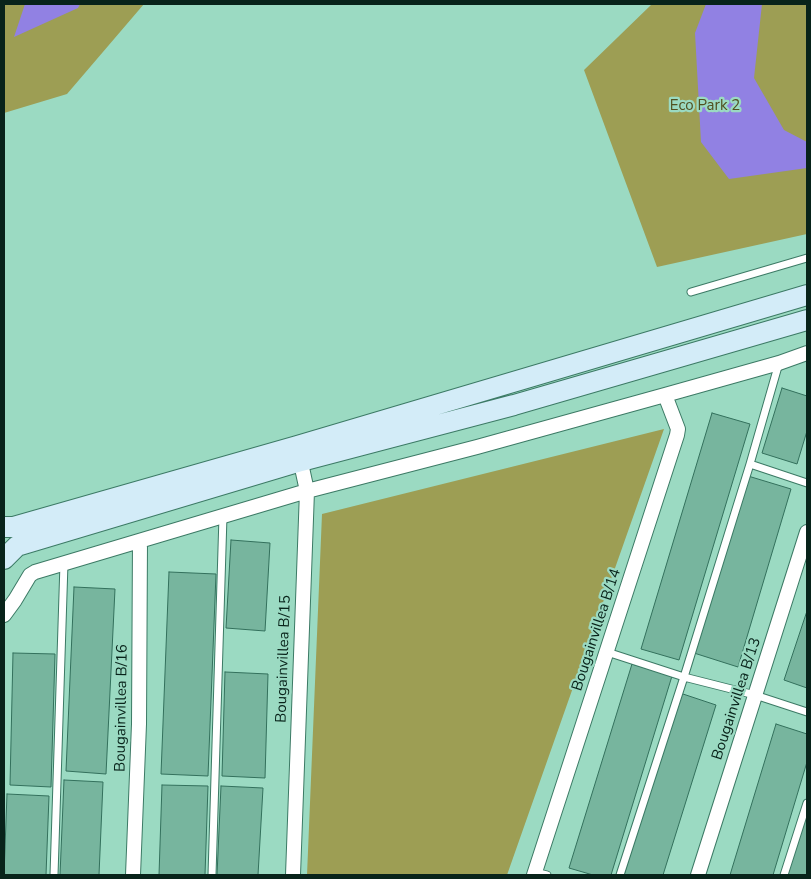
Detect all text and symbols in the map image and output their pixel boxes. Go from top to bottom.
park label: Eco Park 2 [670,97,740,115]
street label: Bougainvillea B/14 [569,566,625,694]
street label: Bougainvillea B/15 [273,595,295,723]
street label: Bougainvillea B/13 [709,635,765,763]
street label: Bougainvillea B/16 [112,644,132,772]

